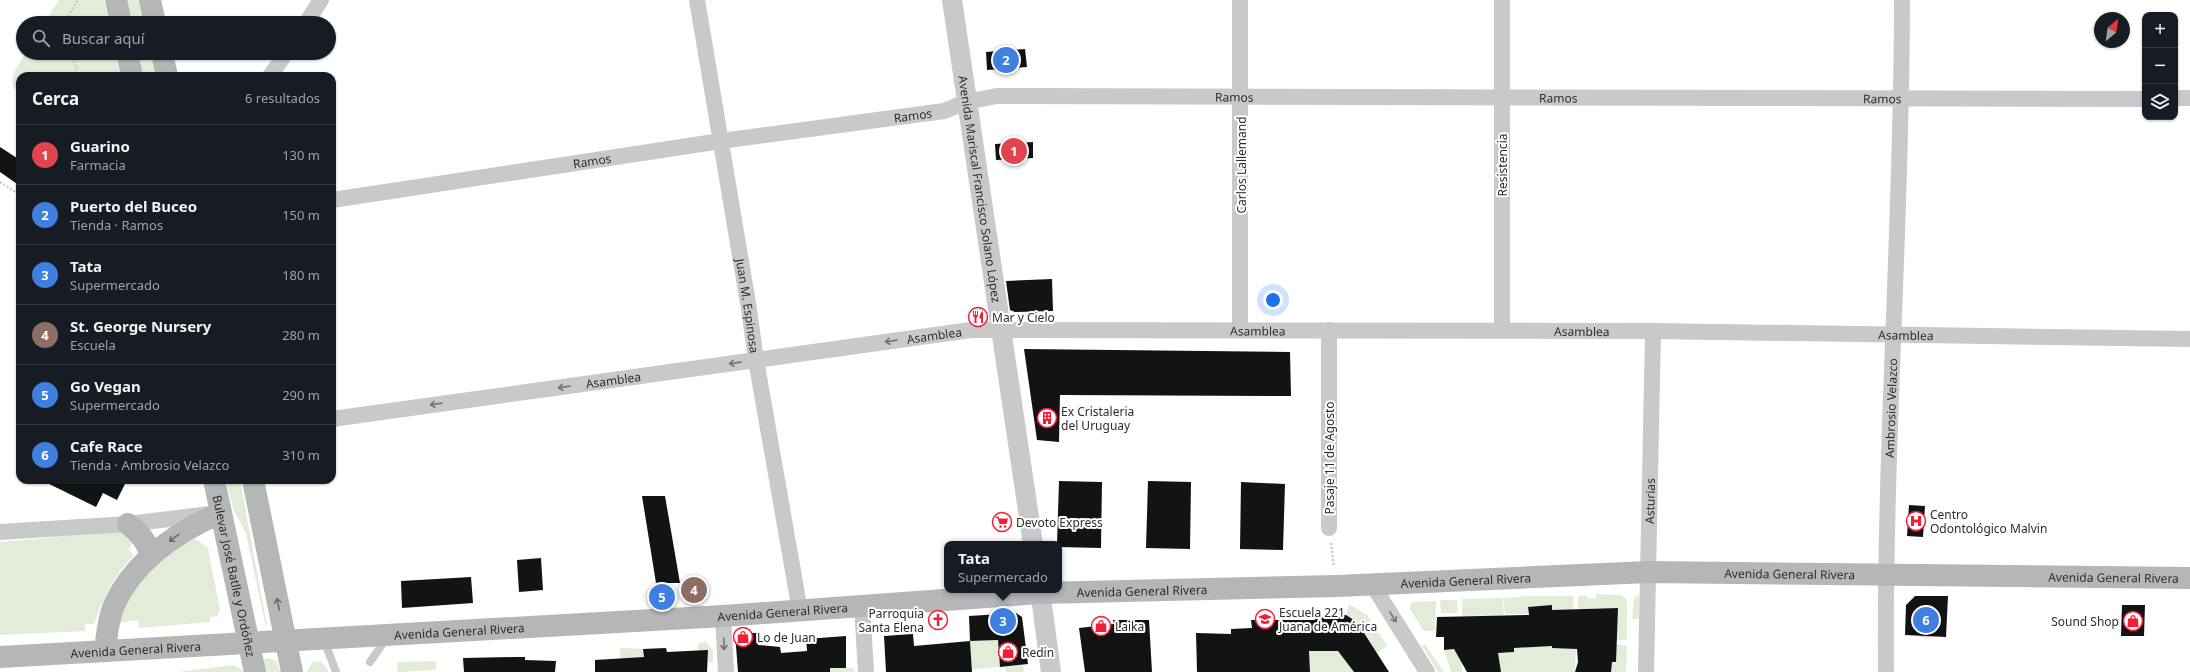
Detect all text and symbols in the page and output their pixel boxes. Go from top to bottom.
north arrow [2094,12,2130,48]
map controls [2142,12,2178,120]
button: + [2142,12,2178,48]
search box [16,16,336,60]
icon: search [30,27,52,49]
text: Buscar aquí [62,28,145,48]
pin: 2 [993,45,1019,75]
button: − [2142,48,2178,84]
street label: Avenida Mariscal Francisco Solano López [955,74,1005,304]
button: layers [2142,84,2178,120]
text: Cerca [32,87,79,110]
street label: Ramos [1215,88,1254,105]
text: 6 resultados [245,89,320,107]
street label: Ramos [1539,89,1578,106]
street label: Ramos [1863,90,1902,107]
street label: Ramos [893,104,933,126]
street label: Carlos Lallemand [1233,116,1250,214]
street label: Resistencia [1494,134,1511,196]
text: Guarino [70,136,130,156]
pin: 1 [1001,136,1027,166]
text: 1 [41,146,49,164]
text: 130 m [282,146,320,164]
street label: Ramos [572,149,613,172]
text: Farmacia [70,156,126,174]
text: Puerto del Buceo [70,196,197,216]
text: 2 [41,206,49,224]
text: 150 m [282,206,320,224]
text: Tienda · Ramos [70,216,163,234]
text: Tata [70,256,102,276]
street label: Juan M. Espinosa [732,256,763,354]
text: 3 [41,266,49,284]
text: 180 m [282,266,320,284]
text: Supermercado [70,276,160,294]
your location [1263,290,1283,310]
restaurant icon: Mar y Cielo [967,306,989,328]
place label: Mar y Cielo [992,309,1055,326]
text: St. George Nursery [70,316,211,336]
street label: Asamblea [1230,322,1286,339]
street label: Asamblea [1554,322,1610,339]
street label: Asamblea [906,323,963,347]
text: 4 [41,326,49,344]
text: 280 m [282,326,320,344]
street label: Asamblea [1878,326,1934,344]
text: Escuela [70,336,116,354]
one-way arrow [885,337,898,345]
street label: Ambrosio Velazco [1880,358,1901,458]
one-way arrow [729,359,742,367]
street label: Asamblea [585,368,642,392]
text: Go Vegan [70,376,141,396]
one-way arrow [558,383,571,390]
text: 5 [41,386,49,404]
text: 290 m [282,386,320,404]
text: Supermercado [70,396,160,414]
one-way arrow [430,400,443,408]
street label: Pasaje 11 de Agosto [1321,401,1338,515]
place label: Ex Cristaleria del Uruguay [1061,403,1134,434]
building icon: Ex Cristaleria del Uruguay [1036,407,1058,429]
text: Cafe Race [70,436,143,456]
text: 6 [41,446,49,464]
text: 310 m [282,446,320,464]
text: Tienda · Ambrosio Velazco [70,456,229,474]
street label: Asturias [1641,478,1658,524]
street label: Bulevar José Batlle y Ordóñez [209,494,260,659]
place label: Centro Odontológico Malvin [1930,506,2047,537]
hospital icon: Centro Odontológico Malvin [1905,510,1927,532]
supermarket icon: Devoto Express [991,511,1013,533]
place label: Devoto Express [1016,514,1103,531]
one-way arrow [169,534,180,543]
popup [944,541,1062,593]
text: Tata [958,548,990,568]
street label: Avenida General Rivera [1724,564,1855,583]
text: Supermercado [958,568,1048,586]
street label: Avenida General Rivera [2048,568,2179,586]
street label: Avenida General Rivera [1400,569,1531,592]
pin: 4 [681,575,707,605]
street label: Avenida General Rivera [1076,581,1208,601]
pin: 5 [649,582,675,612]
one-way arrow [274,598,282,611]
street label: Avenida General Rivera [717,598,848,625]
place label: Escuela 221 Juana de América [1278,604,1377,635]
place label: Parroquia Santa Elena [858,605,924,636]
pin: 6 [1913,605,1939,635]
pin: 3 [990,606,1016,636]
school or university icon: Escuela 221 Juana de América [1254,608,1276,630]
church icon: Parroquia Santa Elena [927,609,949,631]
shop icon: Sound Shop [2122,610,2144,632]
one-way arrow [1388,612,1397,623]
place label: Sound Shop [2051,613,2119,630]
shop icon: Laika [1090,615,1112,637]
place label: Laika [1115,618,1144,635]
street label: Avenida General Rivera [394,619,525,643]
shop icon: Lo de Juan [732,626,754,648]
place label: Lo de Juan [757,629,816,646]
street label: Avenida General Rivera [70,637,202,661]
one-way arrow [721,637,728,650]
shop icon: Redin [997,641,1019,663]
place label: Redin [1022,644,1054,661]

